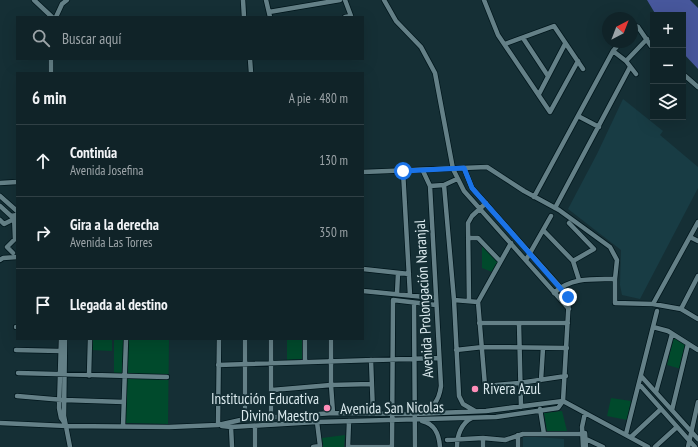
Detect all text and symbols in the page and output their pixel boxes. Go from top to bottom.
north arrow [602,12,638,48]
map controls [650,12,686,120]
button: + [650,12,686,48]
search box [16,16,364,60]
icon: search [30,27,52,49]
text: Buscar aquí [62,29,122,48]
button: − [650,48,686,84]
button: layers [650,84,686,120]
text: 6 min [32,87,66,109]
text: A pie · 480 m [289,90,348,107]
text: Continúa [70,143,117,162]
icon: ahead [32,150,54,172]
text: 130 m [319,152,348,169]
text: Avenida Josefina [70,162,143,179]
route start [394,162,412,180]
text: Gira a la derecha [70,215,159,234]
street label: Avenida Prolongación Naranjal [410,219,437,379]
icon: right [32,222,54,244]
text: 350 m [319,224,348,241]
text: Avenida Las Torres [70,234,152,251]
route end [559,288,577,306]
icon: arrive [32,294,54,316]
text: Llegada al destino [70,295,168,314]
place label: Rivera Azul [483,379,541,398]
marker: Rivera Azul [470,384,480,394]
place label: Institución Educativa Divino Maestro [211,389,319,425]
street label: Avenida San Nicolas [340,397,444,418]
marker: Institución Educativa Divino Maestro [322,403,332,413]

